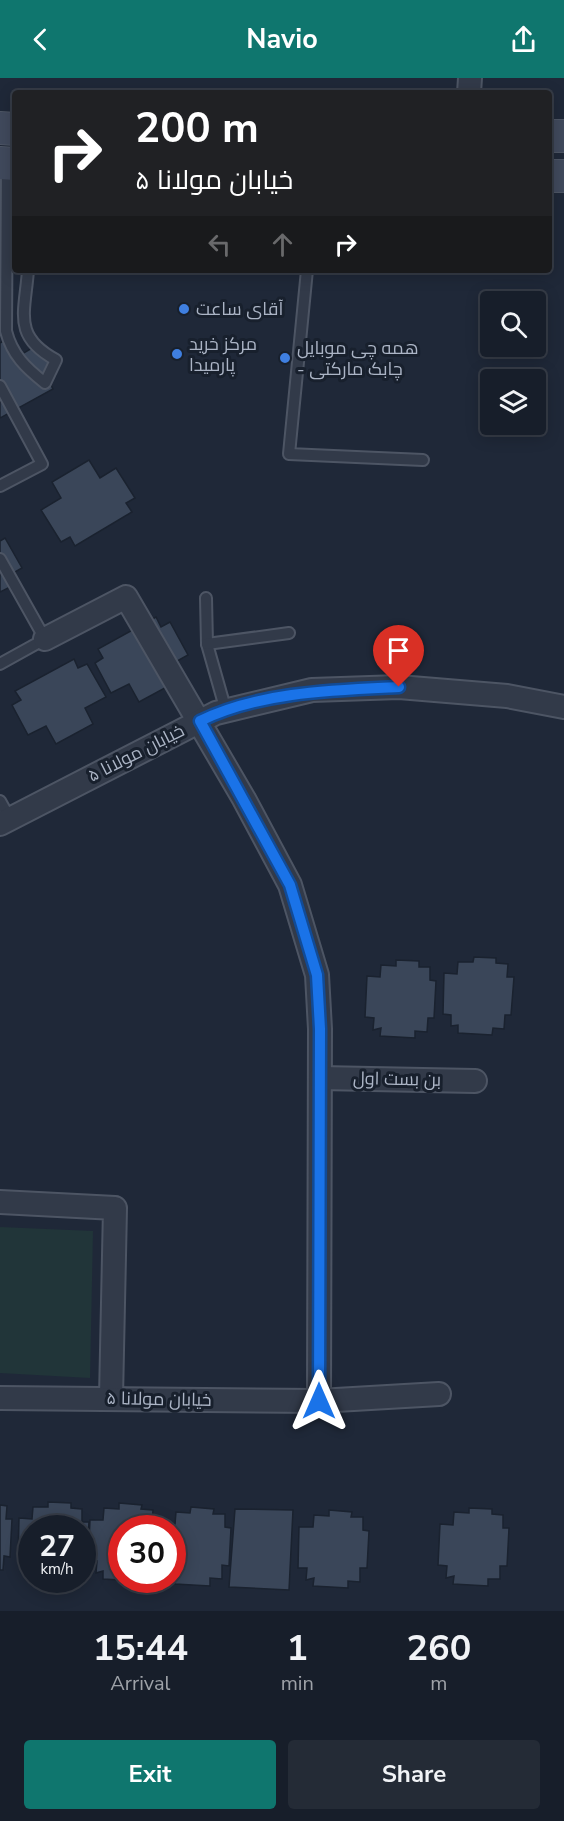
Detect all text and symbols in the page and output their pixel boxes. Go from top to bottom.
text: Navio [246,21,318,58]
icon: back [24,23,57,56]
icon: share [507,23,540,56]
text: 200 m [135,100,259,157]
icon: right [36,114,114,192]
text: خیابان مولانا ۵ [135,162,293,199]
icon: left [203,228,236,261]
icon: ahead [266,228,299,261]
icon: right [329,228,362,261]
map controls [480,291,546,435]
button: search [480,291,546,357]
place label: آقای ساعت [196,297,284,321]
marker: آقای ساعت [177,302,191,316]
place label: مرکز خرید پارمیدا [189,332,257,377]
place label: همه چی موبایل - چابک مارکتی [297,336,419,381]
marker: مرکز خرید پارمیدا [170,347,184,361]
marker: همه چی موبایل - چابک مارکتی [278,351,292,365]
button: layers [480,369,546,435]
pin [373,625,424,687]
icon: arrive [382,634,415,667]
street label: خیابان مولانا ۵ [84,718,188,788]
street label: بن بست اول [353,1066,441,1092]
position arrow [287,1369,351,1433]
street label: خیابان مولانا ۵ [106,1386,212,1412]
speed limit sign: 30 [108,1515,186,1593]
text: 27 [39,1526,75,1567]
text: km/h [40,1559,74,1579]
text: 15:44 [93,1624,188,1673]
text: 1 [286,1624,308,1673]
text: 260 [406,1624,471,1673]
text: Arrival [110,1670,170,1697]
text: min [281,1670,314,1697]
text: m [430,1670,447,1697]
button: Exit [24,1740,276,1809]
button: Share [288,1740,540,1809]

